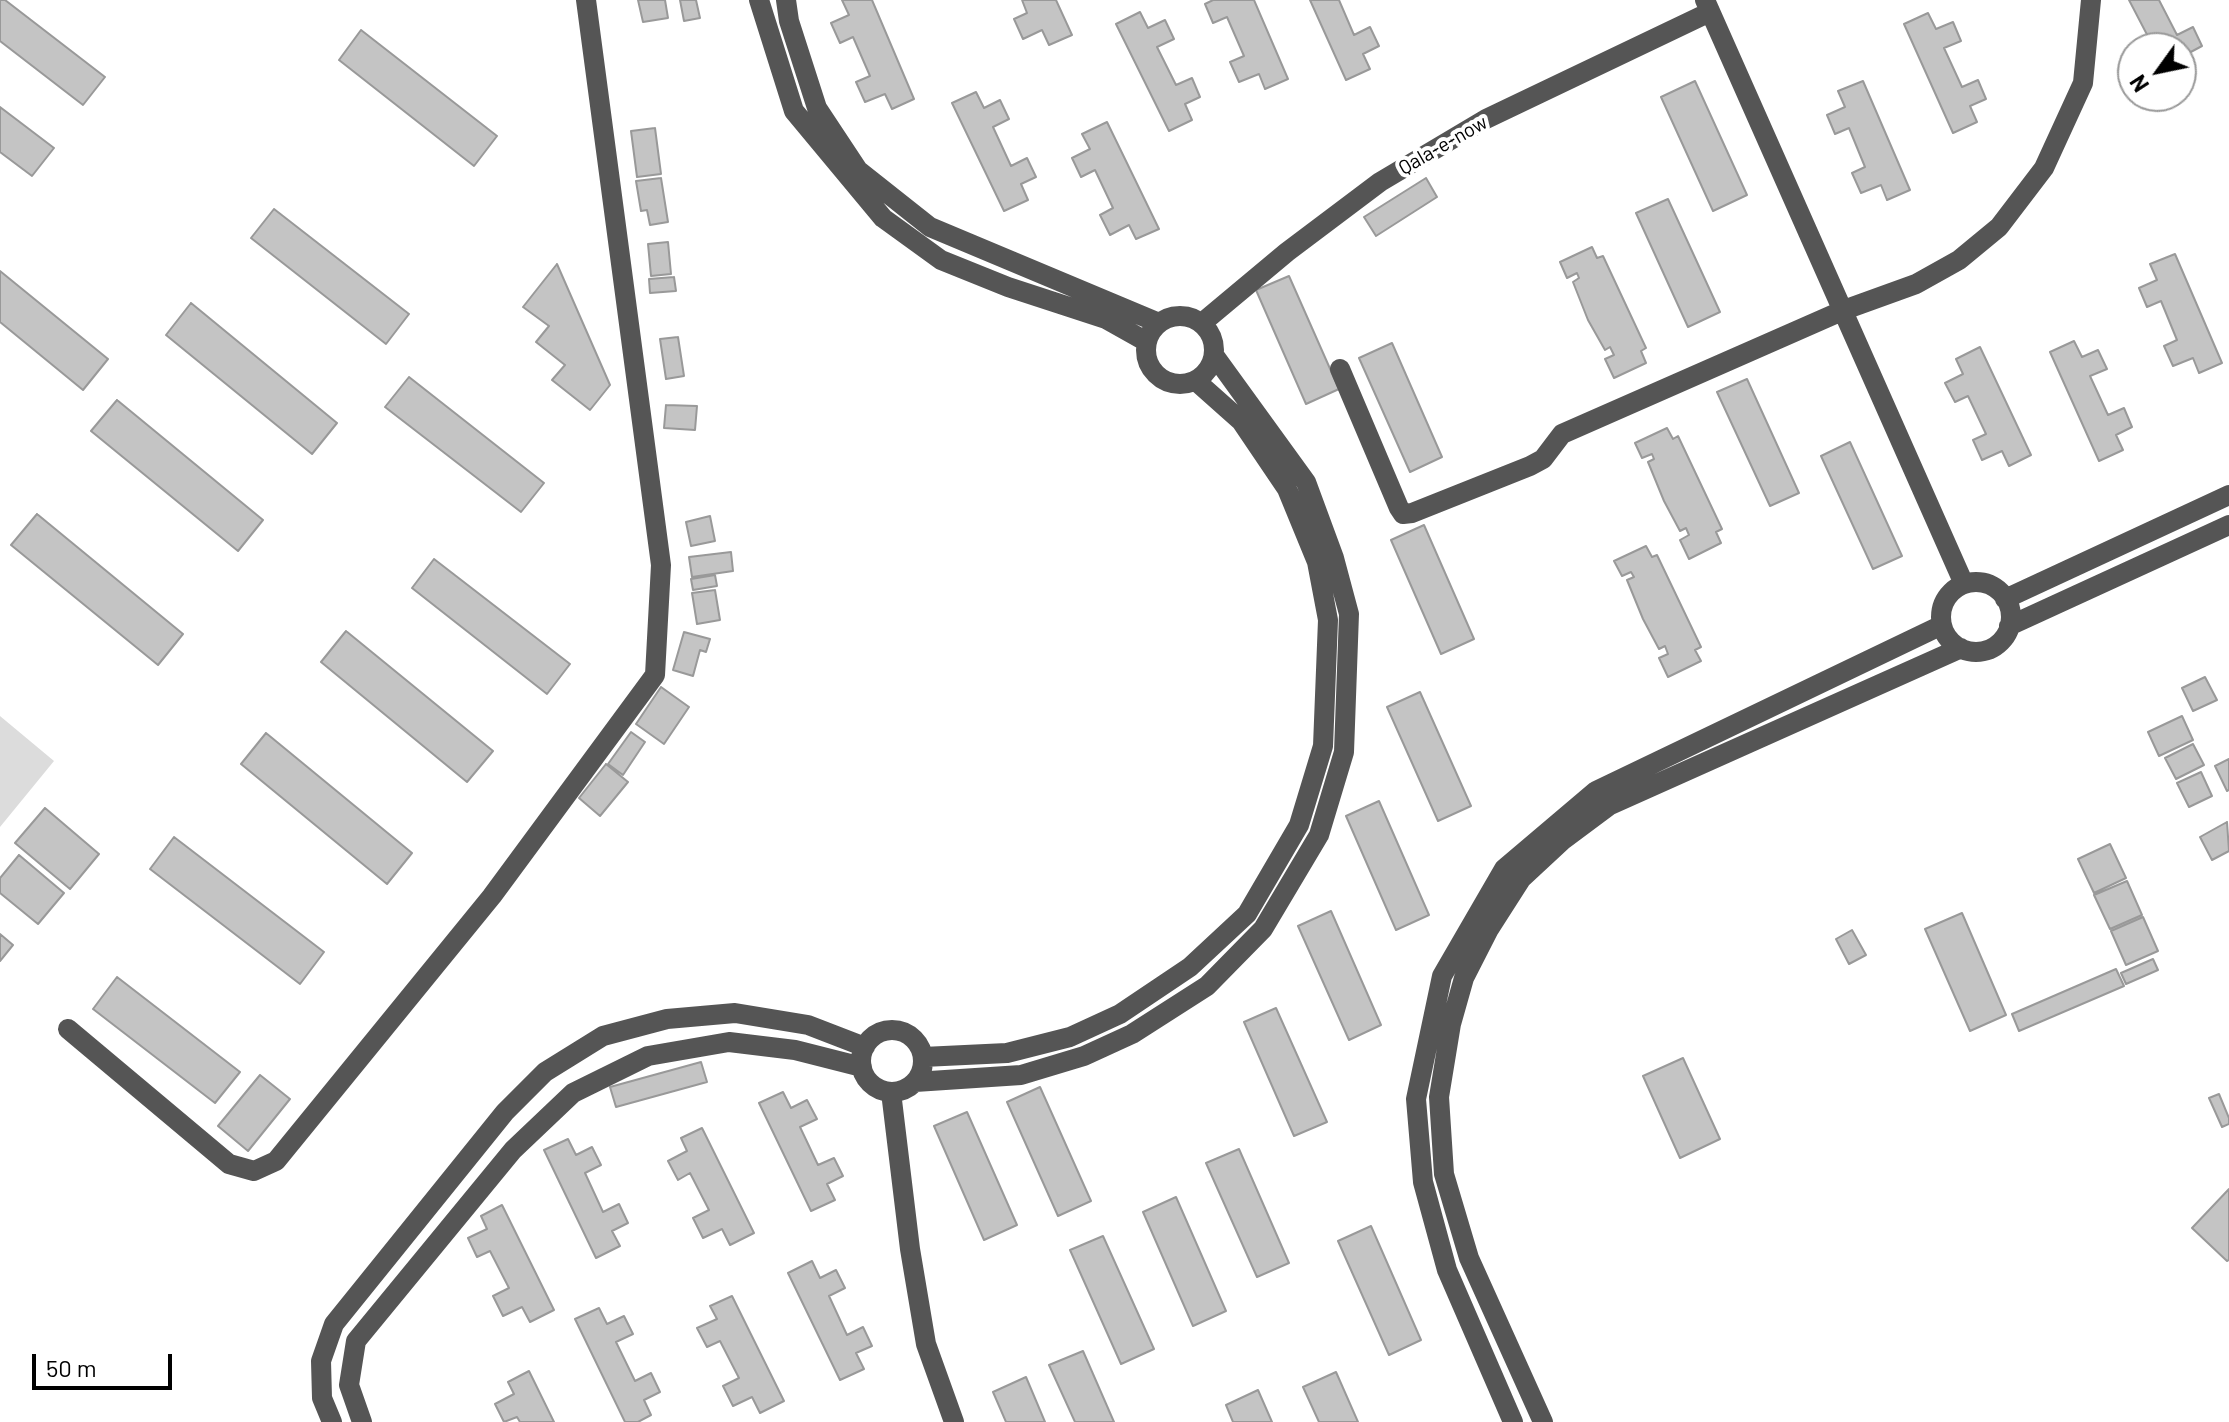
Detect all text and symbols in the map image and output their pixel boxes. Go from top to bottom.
north arrow [2117,32,2197,112]
text: N [2124,71,2153,97]
street label: Qala-e-now [1394,110,1492,180]
scale bar [36,1338,176,1388]
text: 50 m [46,1353,97,1382]

